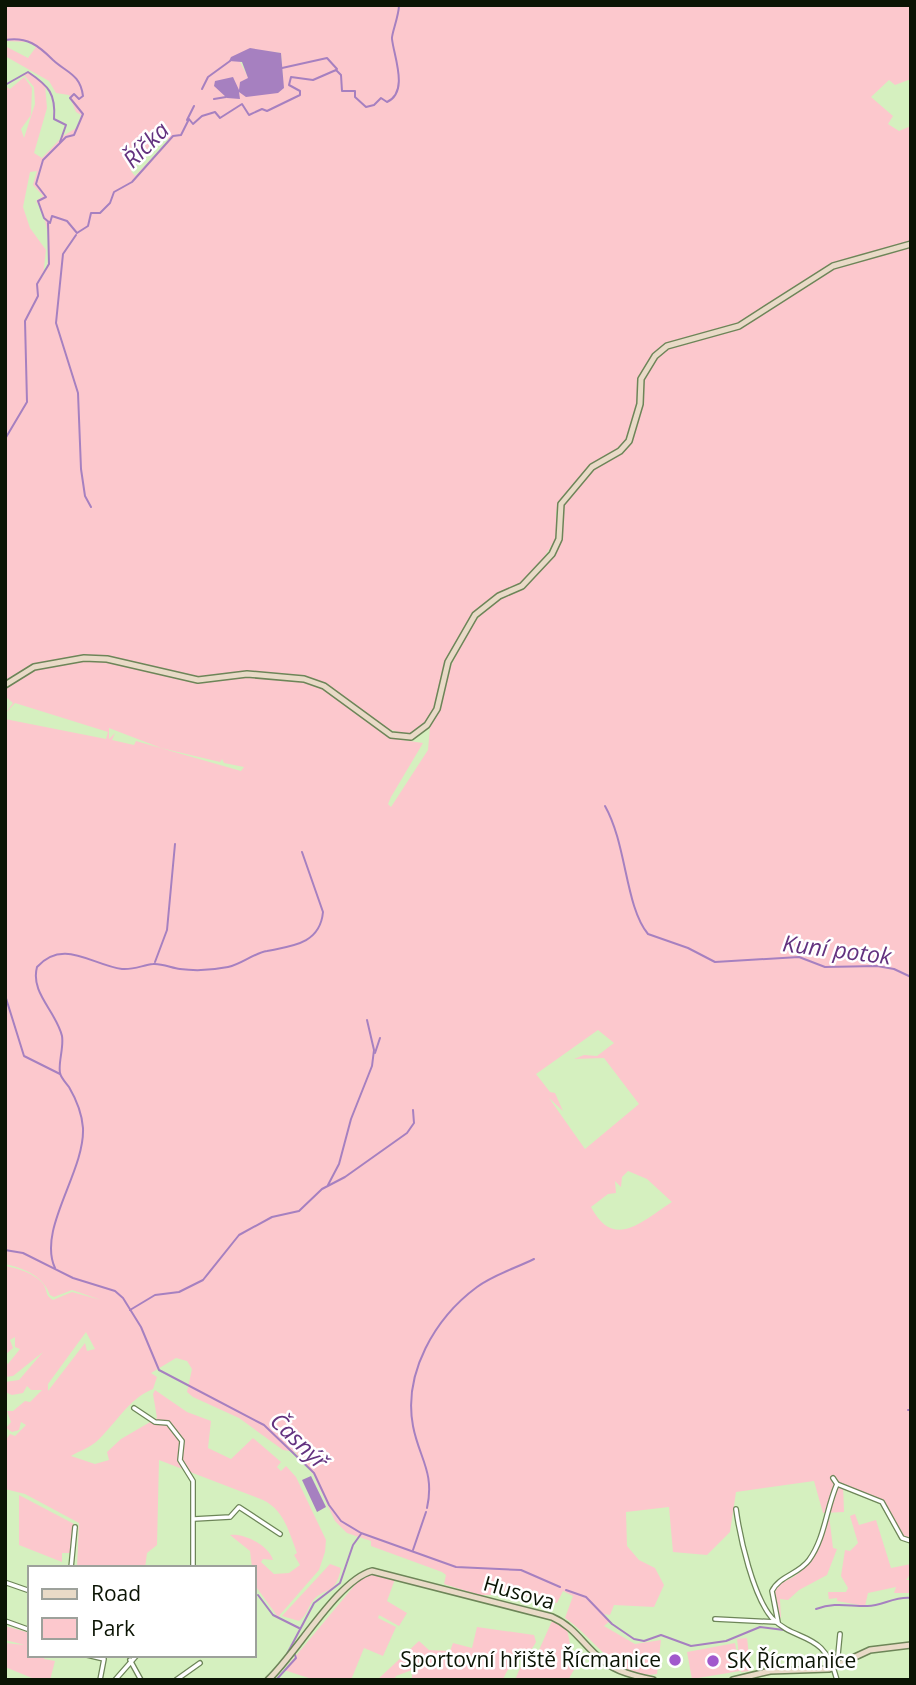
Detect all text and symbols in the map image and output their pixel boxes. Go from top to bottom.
water label: Říčka [115,114,176,175]
water label: Kuní potok [781,926,894,972]
water label: Časnýř [264,1405,337,1477]
legend [28,1566,256,1657]
street label: Husova [480,1568,558,1616]
text: Road [91,1579,141,1607]
text: Park [91,1614,135,1642]
place label: Sportovní hřiště Řícmanice [400,1645,661,1673]
place label: SK Řícmanice [727,1646,856,1674]
marker: Sportovní hřiště Řícmanice [667,1652,683,1668]
marker: SK Řícmanice [705,1653,721,1669]

